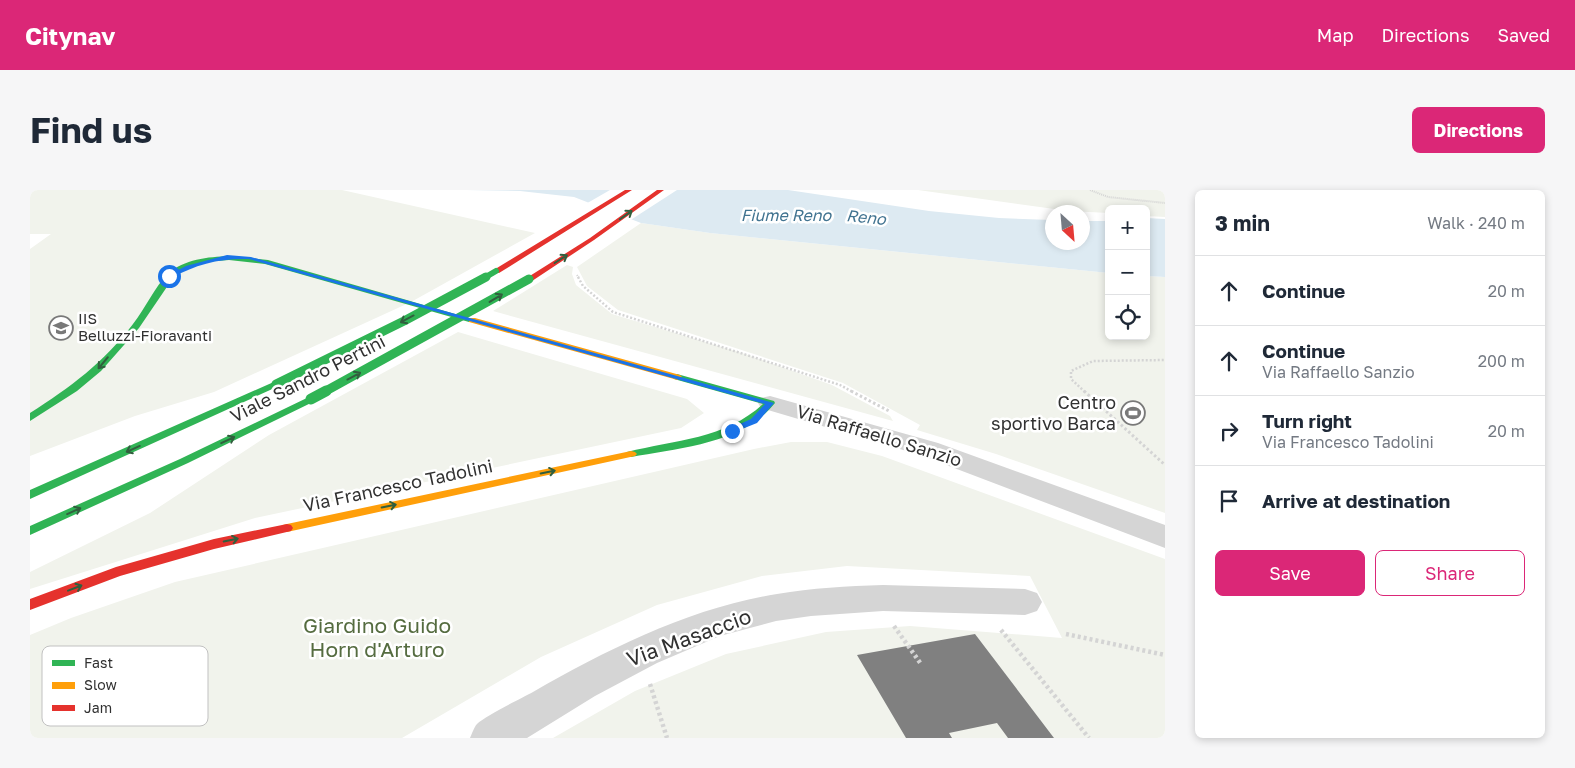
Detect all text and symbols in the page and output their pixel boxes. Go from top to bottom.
text: Citynav [25,21,115,50]
text: Map [1317,24,1353,46]
text: Directions [1381,24,1469,46]
text: Saved [1497,24,1550,46]
button: Directions [1412,107,1545,153]
text: Find us [30,109,152,151]
water label: Fiume Reno [741,205,833,225]
water label: Reno [845,205,888,229]
north arrow [1045,205,1090,250]
map controls [1105,205,1150,340]
button: + [1105,205,1150,250]
one-way arrow [619,210,633,220]
text: 3 min [1215,210,1270,236]
text: Walk · 240 m [1427,213,1525,233]
button: − [1105,250,1150,295]
one-way arrow [553,254,567,264]
route start [158,265,181,288]
icon: ahead [1215,277,1243,305]
text: Continue [1262,279,1345,302]
text: 20 m [1488,281,1525,301]
one-way arrow [489,292,503,302]
button: locate [1105,295,1150,340]
place label: IIS Belluzzi-Fioravanti [78,309,212,344]
one-way arrow [400,314,415,324]
school or university icon: IIS Belluzzi-Fioravanti [48,315,74,341]
street label: Viale Sandro Pertini [226,330,389,427]
text: Continue [1262,339,1345,362]
icon: ahead [1215,347,1243,375]
text: 200 m [1478,351,1525,371]
one-way arrow [98,356,109,369]
text: Via Raffaello Sanzio [1262,362,1415,382]
one-way arrow [346,371,361,380]
place label: Centro sportivo Barca [991,391,1116,434]
street label: Via Raffaello Sanzio [794,399,965,471]
sports icon: Centro sportivo Barca [1120,400,1146,426]
text: Turn right [1262,409,1352,432]
icon: right [1215,417,1243,445]
route end [721,420,744,443]
text: 20 m [1488,421,1525,441]
text: Via Francesco Tadolini [1262,432,1434,452]
one-way arrow [220,435,235,444]
one-way arrow [126,444,141,454]
street label: Via Francesco Tadolini [301,454,495,516]
one-way arrow [540,467,556,476]
icon: arrive [1215,487,1243,515]
text: Arrive at destination [1262,489,1450,512]
one-way arrow [381,501,397,510]
one-way arrow [66,505,81,515]
one-way arrow [222,535,238,544]
button: Save [1215,550,1365,596]
button: Share [1375,550,1525,596]
one-way arrow [68,582,83,591]
street label: Via Masaccio [623,602,755,672]
park label: Giardino Guido Horn d'Arturo [303,612,451,662]
legend [42,646,208,726]
text: Fast [84,654,113,671]
text: Slow [84,676,117,693]
text: Jam [84,699,112,716]

